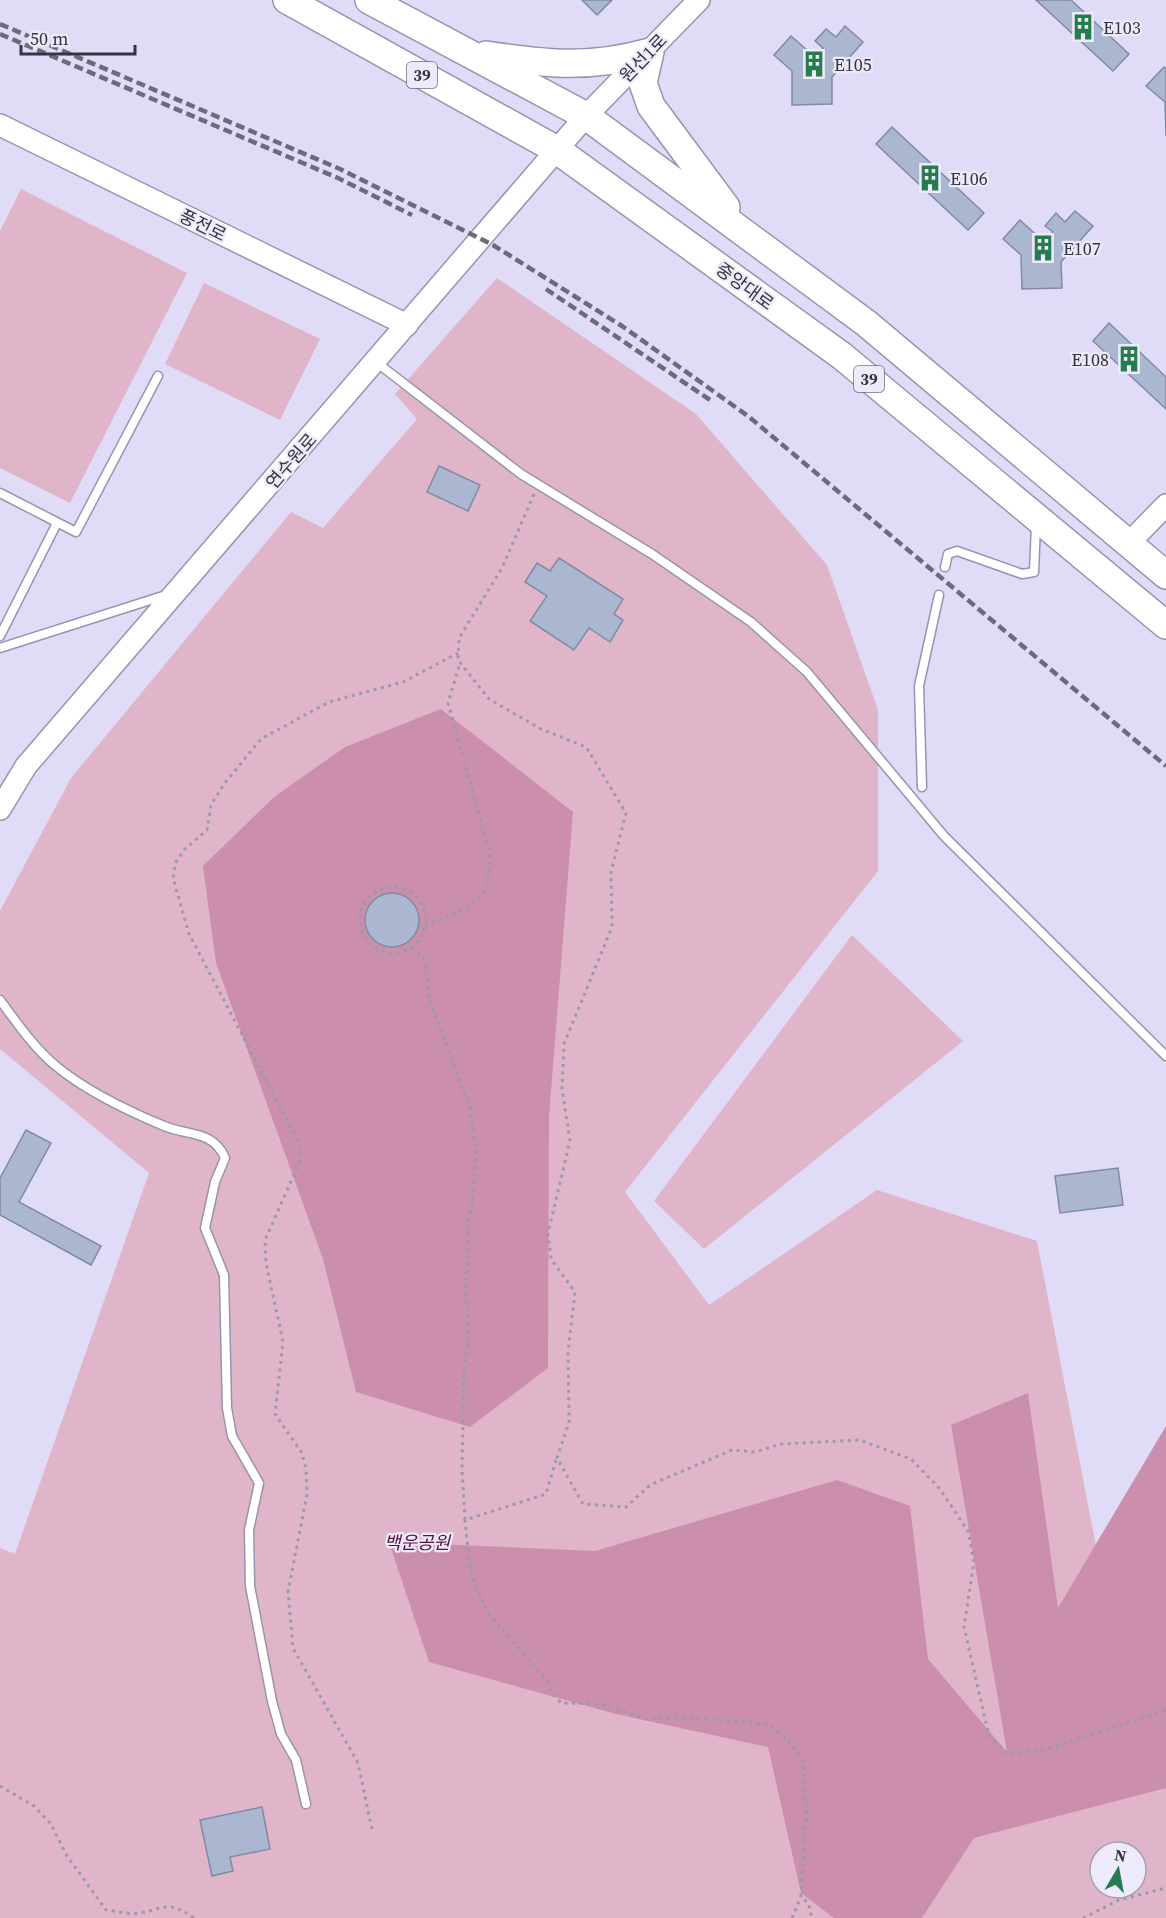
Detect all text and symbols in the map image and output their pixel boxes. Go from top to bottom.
building icon: E103 [1068,12,1098,42]
place label: E103 [1103,15,1141,40]
scale bar [21,18,135,56]
text: 50 m [30,26,68,51]
street label: 원선1로 [614,28,672,88]
building icon: E105 [799,49,829,79]
place label: E105 [834,52,872,77]
road number: 39 [407,62,437,88]
building icon: E106 [915,163,945,193]
place label: E106 [950,166,988,191]
street label: 풍전로 [175,203,231,247]
building icon: E107 [1028,233,1058,263]
place label: E107 [1063,236,1101,261]
street label: 중앙대로 [711,256,779,316]
building icon: E108 [1114,344,1144,374]
place label: E108 [1071,347,1109,372]
road number: 39 [854,366,884,392]
street label: 연수원로 [260,428,322,494]
park label: 백운공원 [384,1530,452,1555]
north arrow [1088,1840,1148,1900]
text: N [1113,1843,1129,1867]

